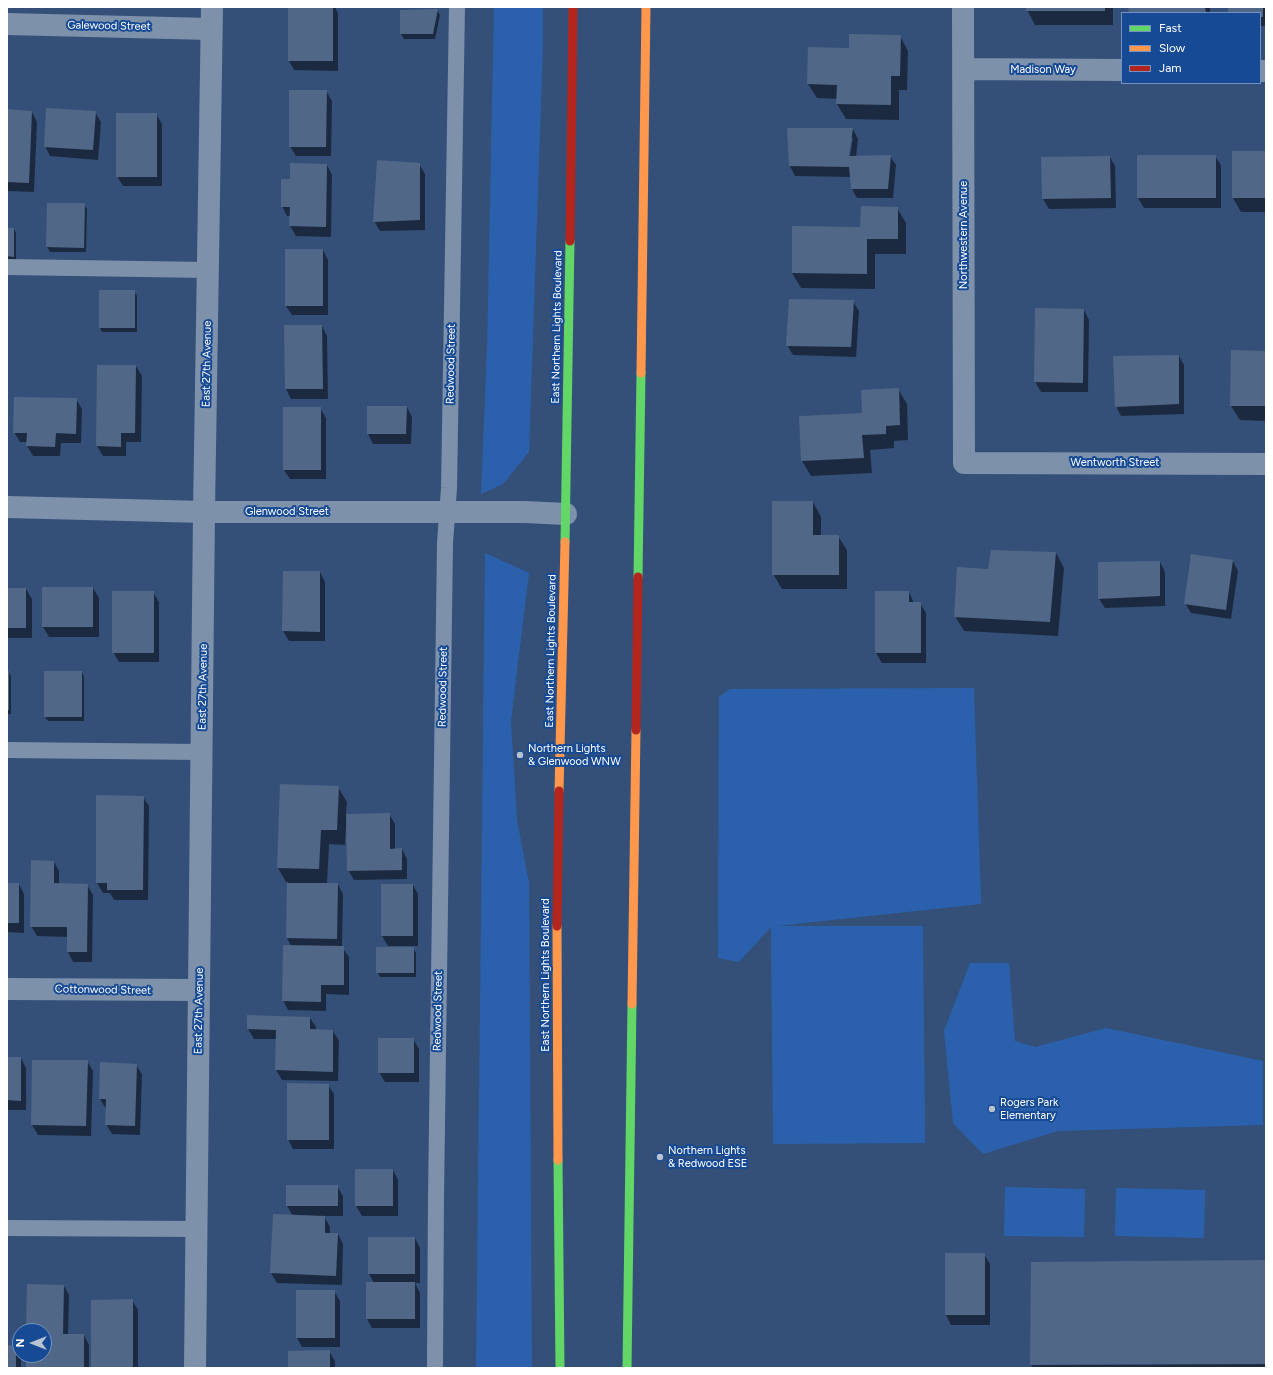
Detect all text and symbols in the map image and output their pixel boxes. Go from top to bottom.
legend [1121,12,1261,84]
street label: Galewood Street [67,19,151,33]
text: Fast [1159,21,1182,35]
text: Slow [1159,41,1185,55]
text: Jam [1159,61,1182,75]
street label: Madison Way [1010,63,1076,77]
street label: Northwestern Avenue [957,181,971,289]
street label: East Northern Lights Boulevard [549,250,565,404]
street label: East 27th Avenue [200,321,214,407]
street label: Redwood Street [444,324,458,404]
street label: Wentworth Street [1071,456,1159,470]
street label: Glenwood Street [245,505,329,519]
street label: East Northern Lights Boulevard [543,574,559,728]
street label: East 27th Avenue [196,644,210,730]
street label: Redwood Street [436,647,450,727]
place label: Northern Lights & Glenwood WNW [528,742,621,768]
marker: Northern Lights & Glenwood WNW [515,750,525,760]
street label: East Northern Lights Boulevard [539,898,553,1052]
street label: East 27th Avenue [192,968,206,1054]
street label: Redwood Street [431,971,445,1051]
street label: Cottonwood Street [55,983,151,997]
place label: Rogers Park Elementary [1000,1096,1058,1122]
marker: Rogers Park Elementary [987,1104,997,1114]
place label: Northern Lights & Redwood ESE [668,1144,747,1170]
marker: Northern Lights & Redwood ESE [655,1152,665,1162]
north arrow [12,1323,52,1363]
text: N [14,1339,27,1347]

